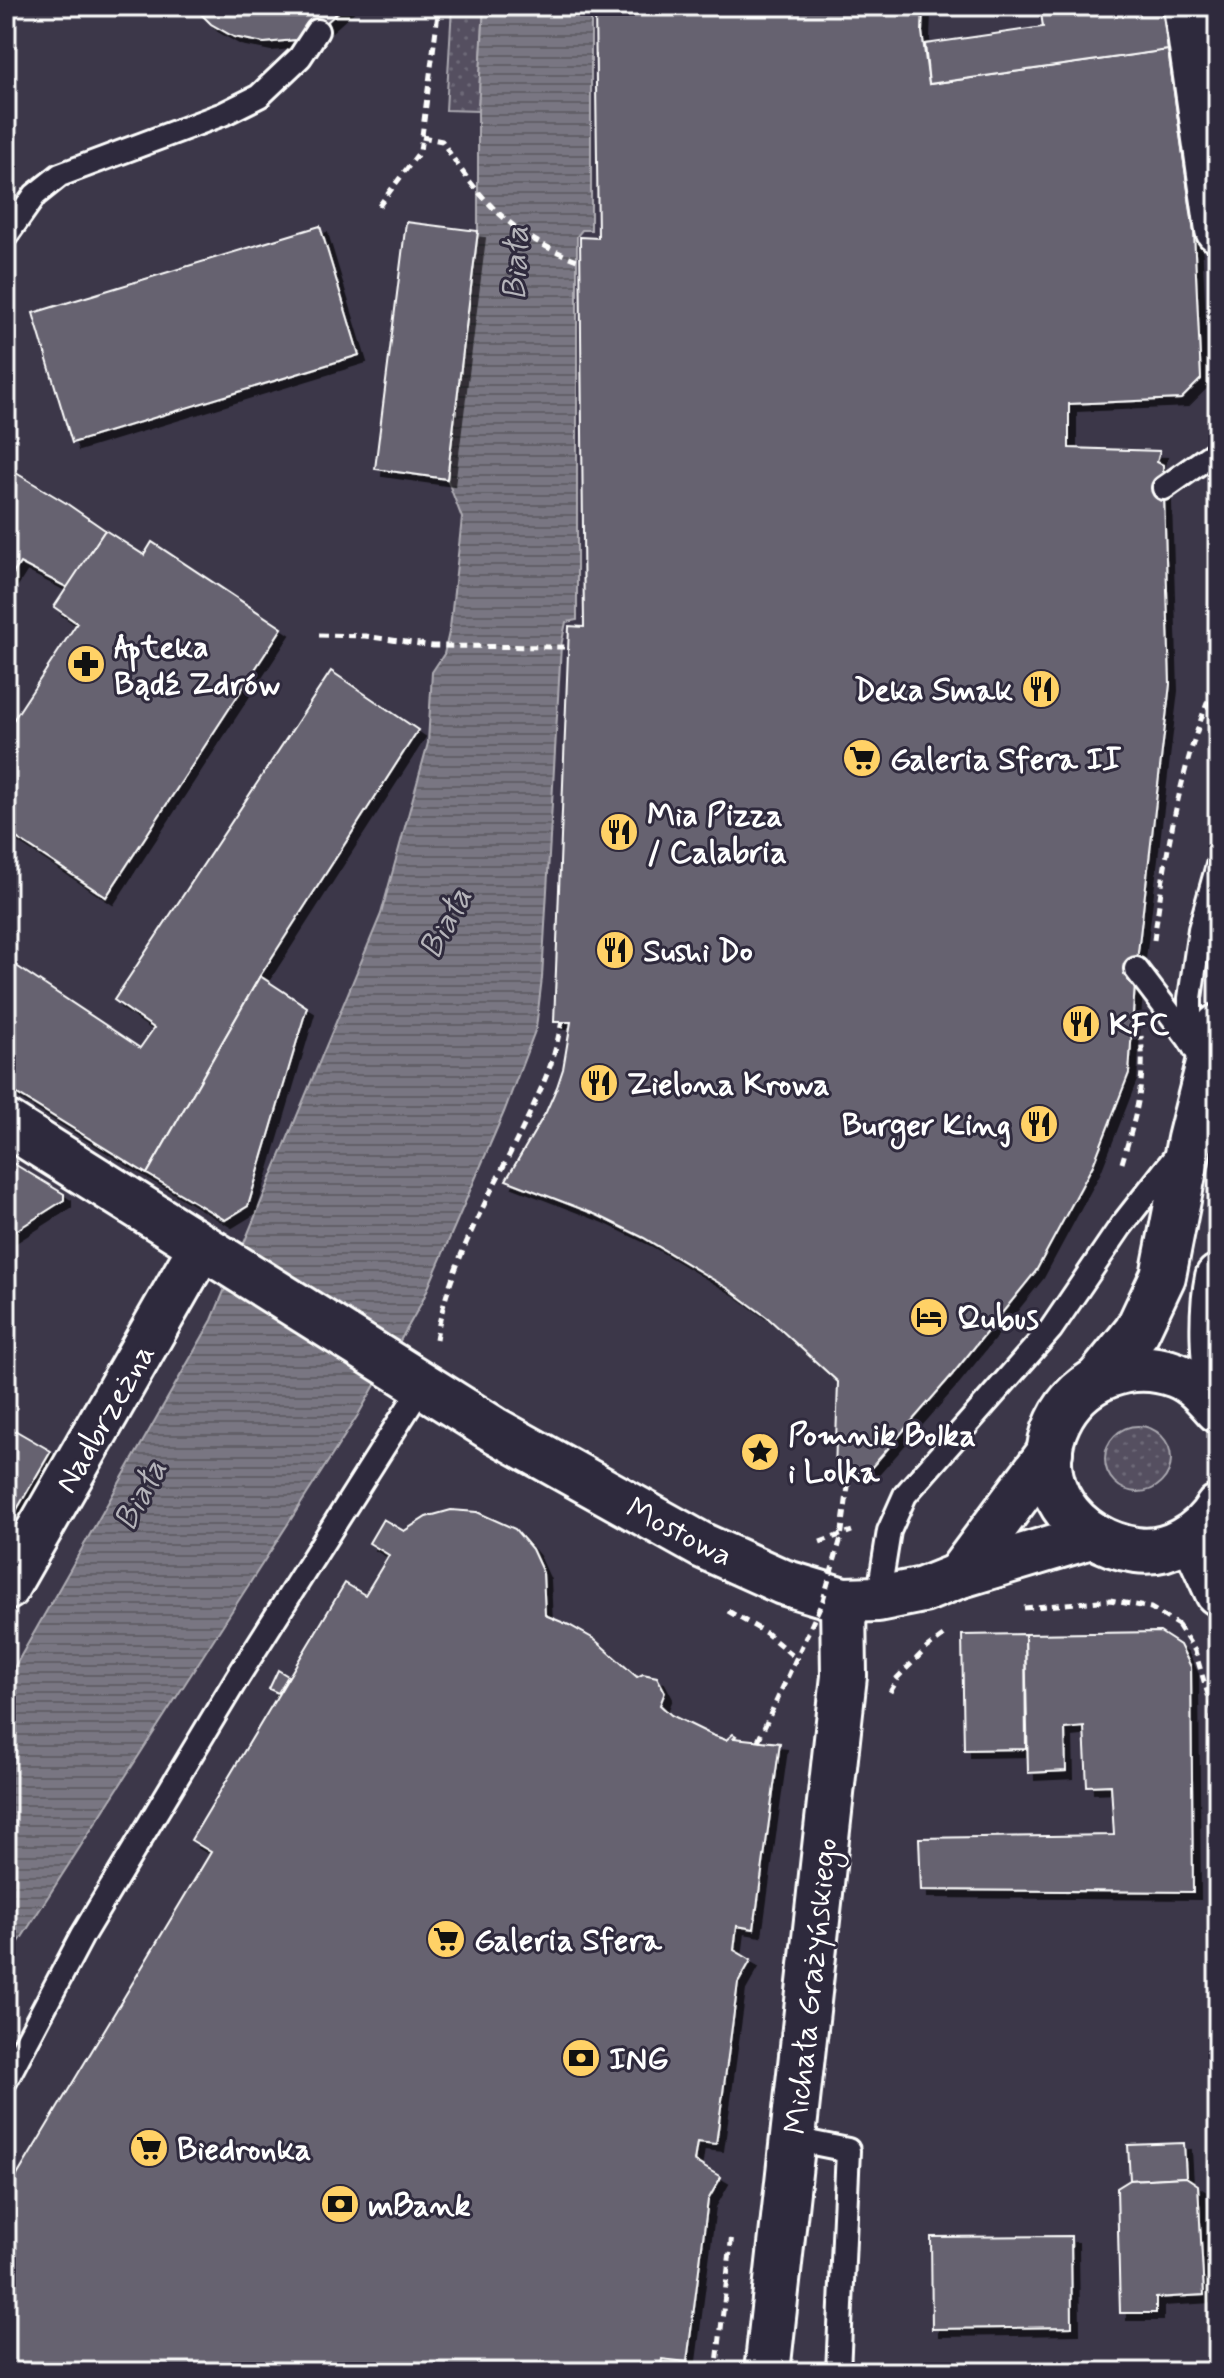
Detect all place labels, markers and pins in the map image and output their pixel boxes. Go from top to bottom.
place label: Apteka Bądź Zdrów [114,627,280,706]
pharmacy icon: Apteka Bądź Zdrów [65,643,107,685]
restaurant icon: Deka Smak [1020,668,1062,710]
place label: Deka Smak [854,670,1013,712]
supermarket icon: Galeria Sfera II [841,737,883,779]
place label: Galeria Sfera II [890,739,1122,781]
place label: Mia Pizza / Calabria [647,795,787,874]
restaurant icon: Mia Pizza / Calabria [598,811,640,853]
restaurant icon: Sushi Do [594,929,636,971]
place label: Sushi Do [643,931,753,973]
restaurant icon: KFC [1060,1003,1102,1045]
place label: KFC [1109,1005,1170,1047]
restaurant icon: Zielona Krowa [578,1062,620,1104]
place label: Zielona Krowa [627,1064,830,1106]
restaurant icon: Burger King [1018,1103,1060,1145]
place label: Burger King [842,1105,1011,1150]
hotel icon: Qubus [908,1296,950,1338]
place label: Qubus [957,1298,1039,1340]
place label: Pomnik Bolka i Lolka [788,1415,976,1494]
place icon: Pomnik Bolka i Lolka [739,1431,781,1473]
supermarket icon: Galeria Sfera [425,1918,467,1960]
place label: Galeria Sfera [474,1920,662,1962]
bank icon: ING [560,2037,602,2079]
place label: ING [609,2039,668,2081]
supermarket icon: Biedronka [128,2127,170,2169]
place label: Biedronka [177,2129,311,2171]
bank icon: mBank [319,2183,361,2225]
place label: mBank [368,2185,471,2227]

